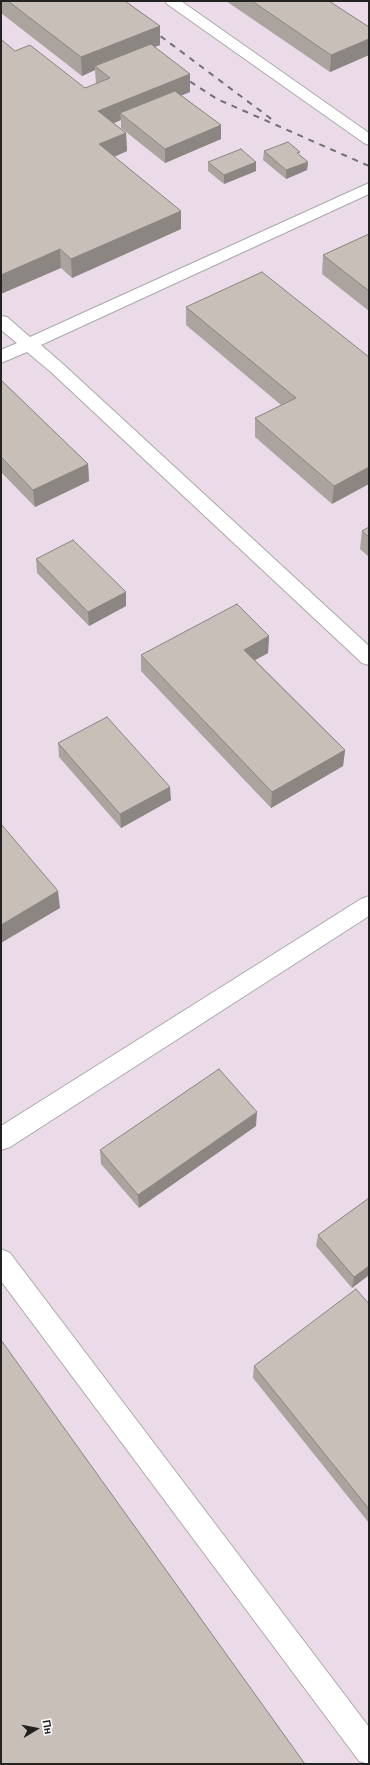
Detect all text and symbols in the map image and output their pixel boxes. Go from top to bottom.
north arrow [16,1709,56,1749]
text: Пн [41,1719,55,1735]

